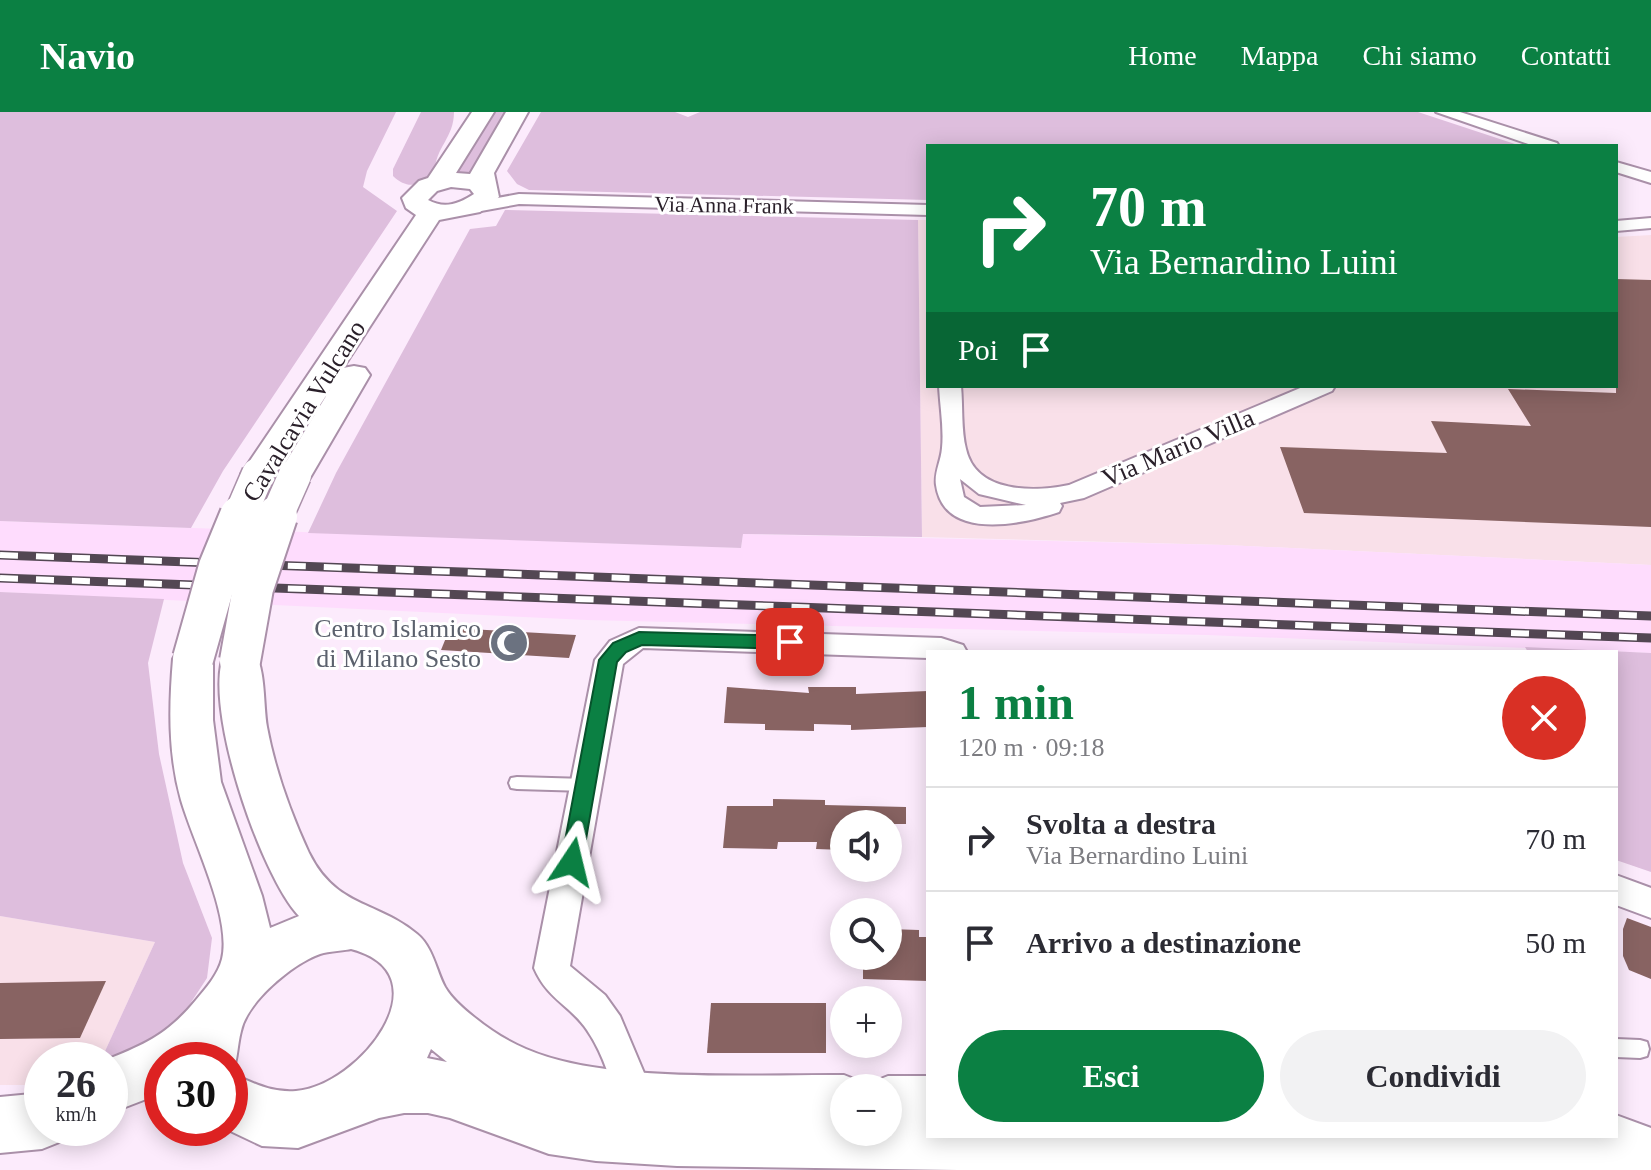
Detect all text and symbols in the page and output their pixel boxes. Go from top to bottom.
text: Navio [40,35,135,77]
text: Home [1128,40,1197,71]
text: Mappa [1241,40,1318,71]
text: Chi siamo [1362,40,1477,71]
text: Contatti [1521,40,1611,71]
icon: right [958,176,1062,280]
text: 70 m [1090,176,1207,238]
street label: Via Anna Frank [654,191,794,219]
text: Via Bernardino Luini [1090,242,1398,282]
street label: Cavalcavia Vulcano [237,315,371,507]
icon: arrive [1014,328,1058,372]
text: Poi [958,333,998,366]
street label: Via Mario Villa [1098,403,1259,493]
pin [756,608,824,676]
place label: Centro Islamico di Milano Sesto [314,614,481,673]
icon: arrive [768,620,812,664]
mosque icon: Centro Islamico di Milano Sesto [488,622,530,664]
text: 1 min [958,676,1074,729]
button: close [1502,676,1586,760]
text: 120 m · 09:18 [958,733,1105,762]
text: Svolta a destra [1026,807,1216,840]
map controls [830,810,902,1146]
button: sound [830,810,902,882]
icon: right [958,817,1002,861]
position arrow [530,820,614,904]
text: 70 m [1525,822,1586,855]
text: Via Bernardino Luini [1026,841,1248,870]
button: search [830,898,902,970]
icon: arrive [958,921,1002,965]
text: Arrivo a destinazione [1026,926,1301,959]
text: 50 m [1525,926,1586,959]
button: + [830,986,902,1058]
button: Esci [958,1030,1264,1122]
button: Condividi [1280,1030,1586,1122]
speed limit sign: 30 [144,1042,248,1146]
text: 26 [56,1061,96,1106]
button: − [830,1074,902,1146]
text: km/h [55,1103,97,1125]

